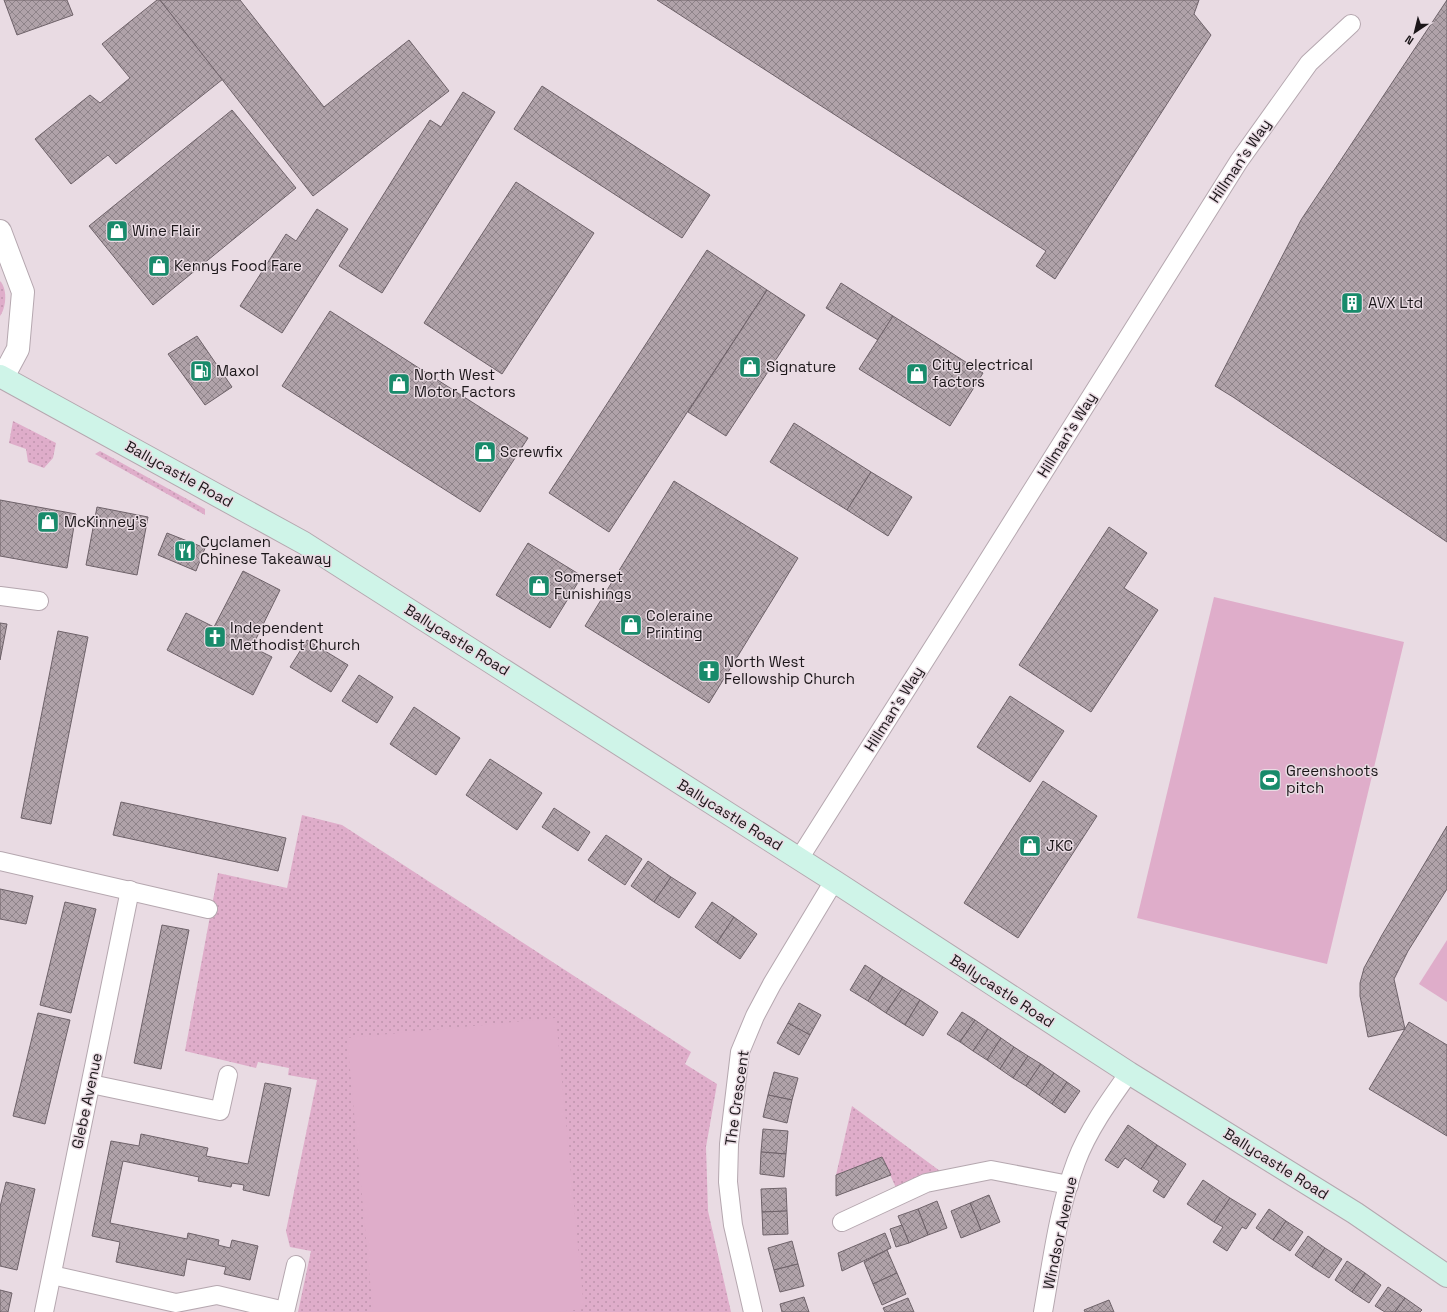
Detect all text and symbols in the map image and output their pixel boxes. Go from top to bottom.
north arrow [1395,12,1435,52]
text: N [1402,32,1416,48]
street label: Hillman's Way [1205,115,1275,206]
shop icon: Wine Flair [104,218,130,244]
place label: Wine Flair [132,221,201,240]
shop icon: Kennys Food Fare [146,253,172,279]
place label: Kennys Food Fare [174,256,302,275]
building icon: AVX Ltd [1339,290,1365,316]
place label: AVX Ltd [1368,293,1423,312]
shop icon: Signature [737,354,763,380]
place label: City electrical factors [932,355,1033,391]
place label: Signature [766,357,836,376]
fuel station icon: Maxol [188,358,214,384]
place label: Maxol [216,361,259,380]
shop icon: City electrical factors [904,361,930,387]
place label: North West Motor Factors [414,365,516,401]
shop icon: North West Motor Factors [386,371,412,397]
street label: Hillman's Way [1033,389,1100,481]
street label: Ballycastle Road [122,436,237,511]
shop icon: Screwfix [472,439,498,465]
place label: Screwfix [500,442,563,461]
shop icon: McKinney's [35,509,61,535]
place label: McKinney's [64,512,147,531]
place label: Cyclamen Chinese Takeaway [200,532,332,568]
restaurant icon: Cyclamen Chinese Takeaway [172,538,198,564]
place label: Somerset Funishings [554,567,632,603]
shop icon: Somerset Funishings [526,573,552,599]
street label: Ballycastle Road [401,600,513,680]
place label: Coleraine Printing [646,606,713,642]
shop icon: Coleraine Printing [618,612,644,638]
place label: Independent Methodist Church [230,618,360,654]
church icon: Independent Methodist Church [202,624,228,650]
place label: North West Fellowship Church [724,652,855,688]
church icon: North West Fellowship Church [696,658,722,684]
street label: Hillman's Way [860,663,927,755]
place label: Greenshoots pitch [1286,761,1378,797]
sports icon: Greenshoots pitch [1257,767,1283,793]
street label: Ballycastle Road [674,775,786,855]
shop icon: JKC [1017,833,1043,859]
place label: JKC [1046,836,1073,855]
street label: Ballycastle Road [947,950,1058,1031]
street label: The Crescent [720,1049,753,1147]
street label: Glebe Avenue [67,1051,106,1151]
street label: Ballycastle Road [1220,1124,1332,1204]
street label: Windsor Avenue [1038,1175,1081,1291]

